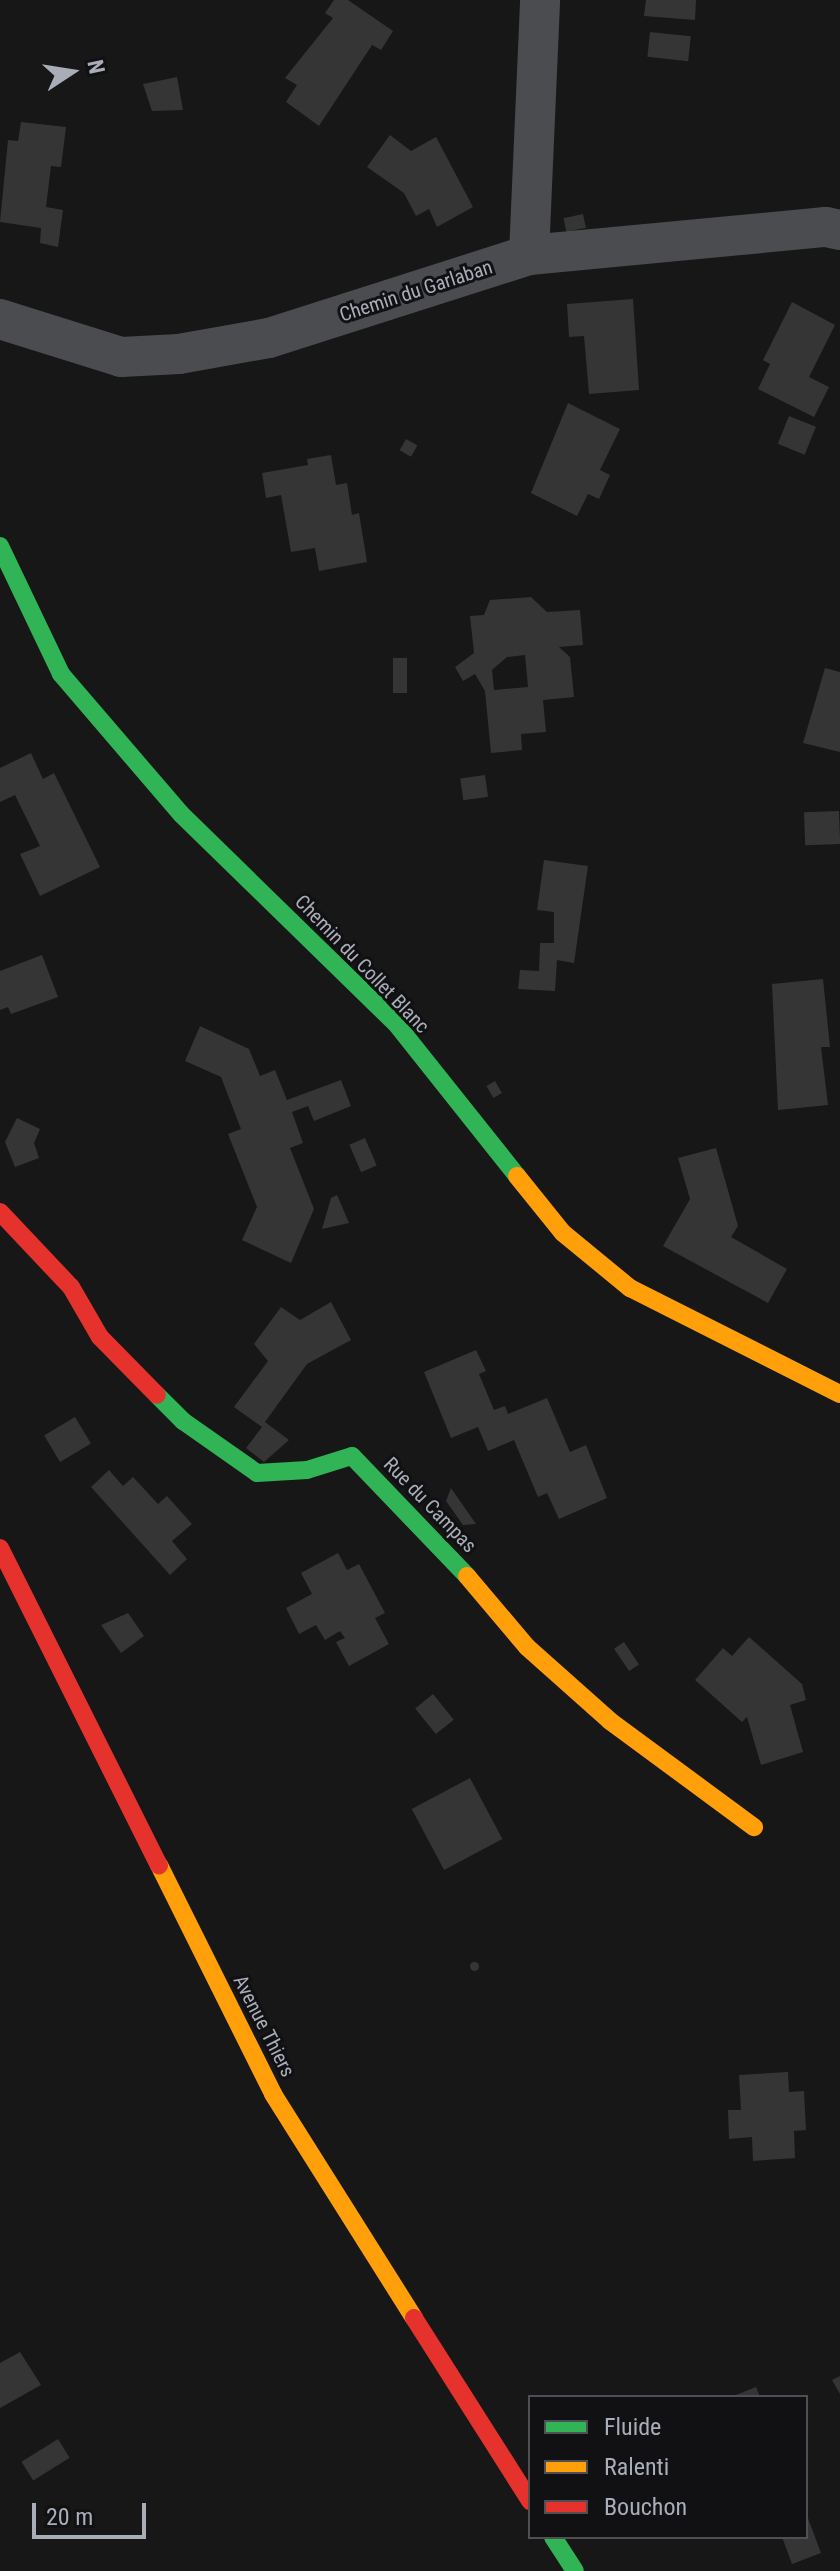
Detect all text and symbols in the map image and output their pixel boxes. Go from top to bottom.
north arrow [32,32,112,112]
text: N [82,58,110,76]
street label: Chemin du Garlaban [337,255,495,327]
street label: Chemin du Collet Blanc [290,890,434,1038]
street label: Rue du Campas [379,1452,481,1558]
street label: Avenue Thiers [228,1971,300,2081]
legend [528,2395,808,2539]
text: Fluide [604,2413,661,2441]
text: Ralenti [604,2453,669,2481]
scale bar [36,2487,150,2537]
text: Bouchon [604,2493,687,2521]
text: 20 m [46,2503,93,2531]

